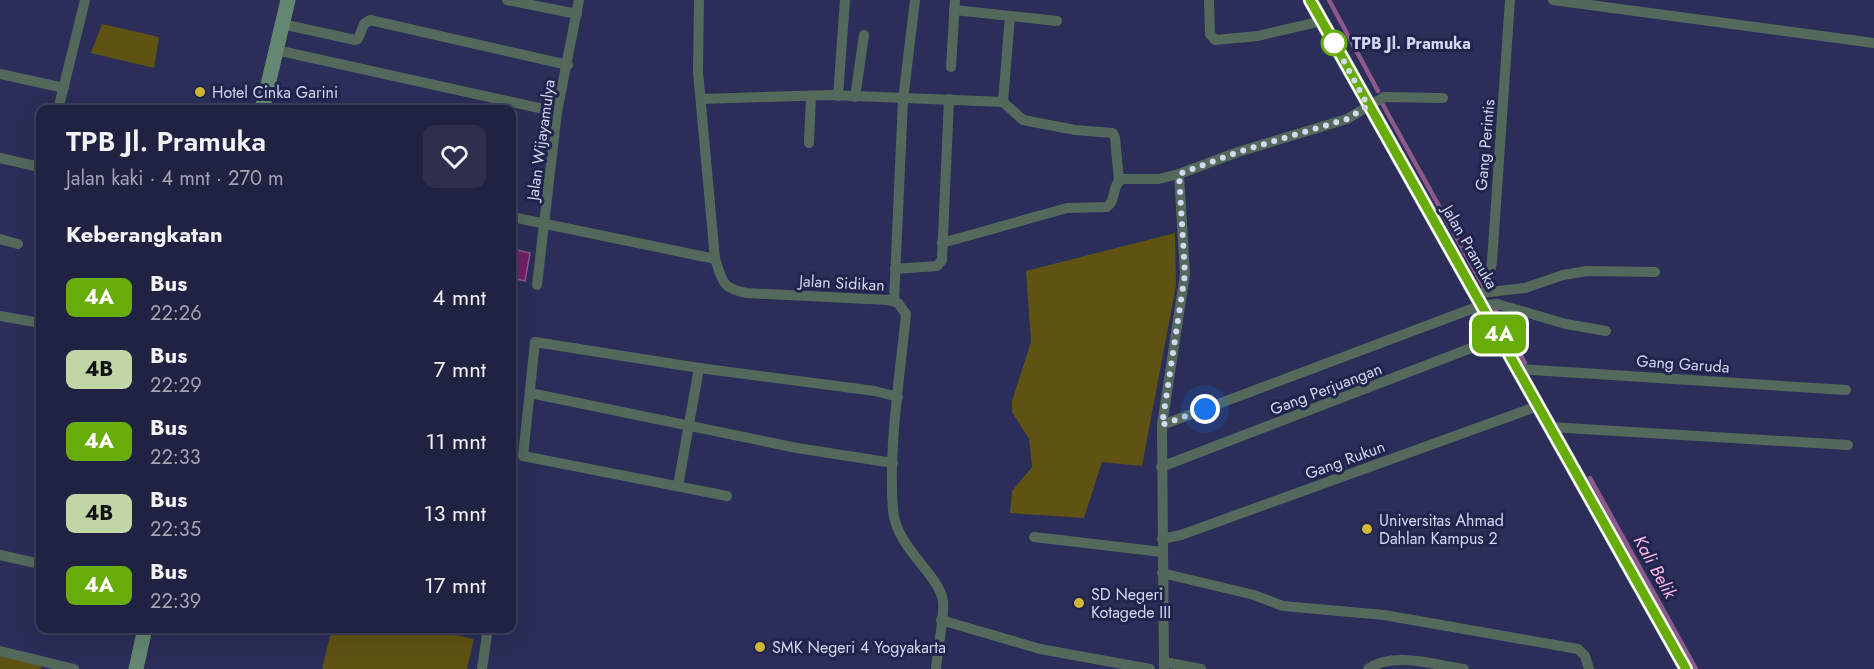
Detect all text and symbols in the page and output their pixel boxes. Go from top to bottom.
marker: TPB Jl. Pramuka [1321,30,1347,56]
place label: TPB Jl. Pramuka [1352,32,1471,55]
street label: Jalan Wijayamulya [521,78,561,204]
place label: Hotel Cinka Garini [212,81,338,104]
marker: Hotel Cinka Garini [193,85,207,99]
street label: Gang Perintis [1470,98,1500,192]
text: TPB Jl. Pramuka [66,121,266,162]
button: heart [423,125,486,188]
text: Jalan kaki · 4 mnt · 270 m [66,164,284,193]
street label: Jalan Pramuka [1436,199,1503,293]
text: Keberangkatan [66,218,223,250]
text: Bus [150,267,187,299]
street label: Jalan Sidikan [797,269,885,297]
text: 4 mnt [433,281,486,313]
text: 4A [84,282,114,312]
text: 22:26 [150,299,202,328]
line badge: 4A [1472,314,1526,354]
text: 4A [1484,319,1514,349]
text: Bus [150,339,187,371]
street label: Gang Garuda [1636,349,1730,379]
text: 7 mnt [434,353,486,385]
text: 4B [85,354,113,384]
street label: Gang Perjuangan [1267,357,1385,421]
text: 22:29 [150,371,202,400]
your location [1190,394,1220,424]
text: Bus [150,411,187,443]
text: 11 mnt [426,425,486,457]
text: 4A [84,426,114,456]
street label: Gang Rukun [1302,435,1388,485]
text: 22:33 [150,443,201,472]
text: Bus [150,483,187,515]
text: 13 mnt [423,497,486,529]
text: 4B [85,498,113,528]
place label: Universitas Ahmad Dahlan Kampus 2 [1379,509,1504,550]
text: 22:35 [150,515,201,544]
marker: Universitas Ahmad Dahlan Kampus 2 [1360,522,1374,536]
water label: Kali Belik [1627,531,1684,605]
text: Bus [150,555,187,587]
text: 17 mnt [424,569,486,601]
text: 4A [84,570,114,600]
place label: SD Negeri Kotagede III [1091,583,1171,624]
text: 22:39 [150,587,201,616]
marker: SD Negeri Kotagede III [1072,596,1086,610]
place label: SMK Negeri 4 Yogyakarta [772,636,946,659]
marker: SMK Negeri 4 Yogyakarta [753,640,767,654]

